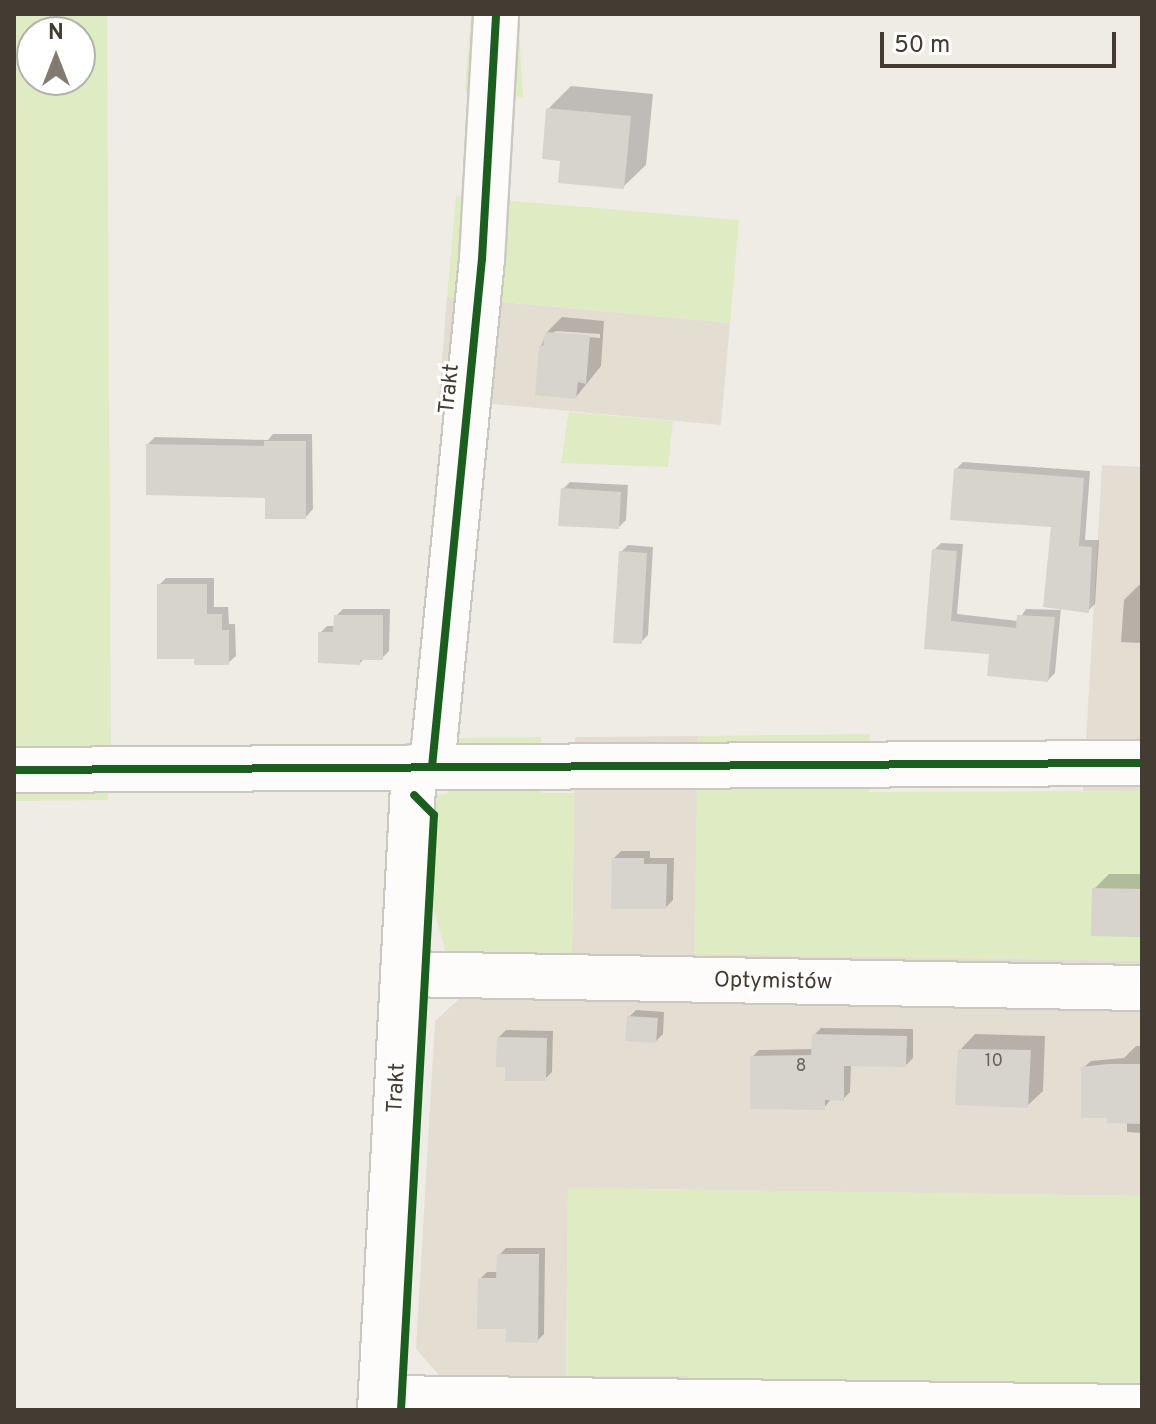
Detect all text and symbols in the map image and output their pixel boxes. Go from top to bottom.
north arrow [16,16,96,96]
scale bar [884,16,1120,66]
text: N [48,20,64,47]
text: 50 m [894,31,950,61]
street label: Trakt [434,363,466,415]
street label: Optymistów [713,968,833,996]
house number: 10 [985,1051,1003,1073]
house number: 8 [796,1056,806,1078]
street label: Trakt [383,1062,411,1114]

